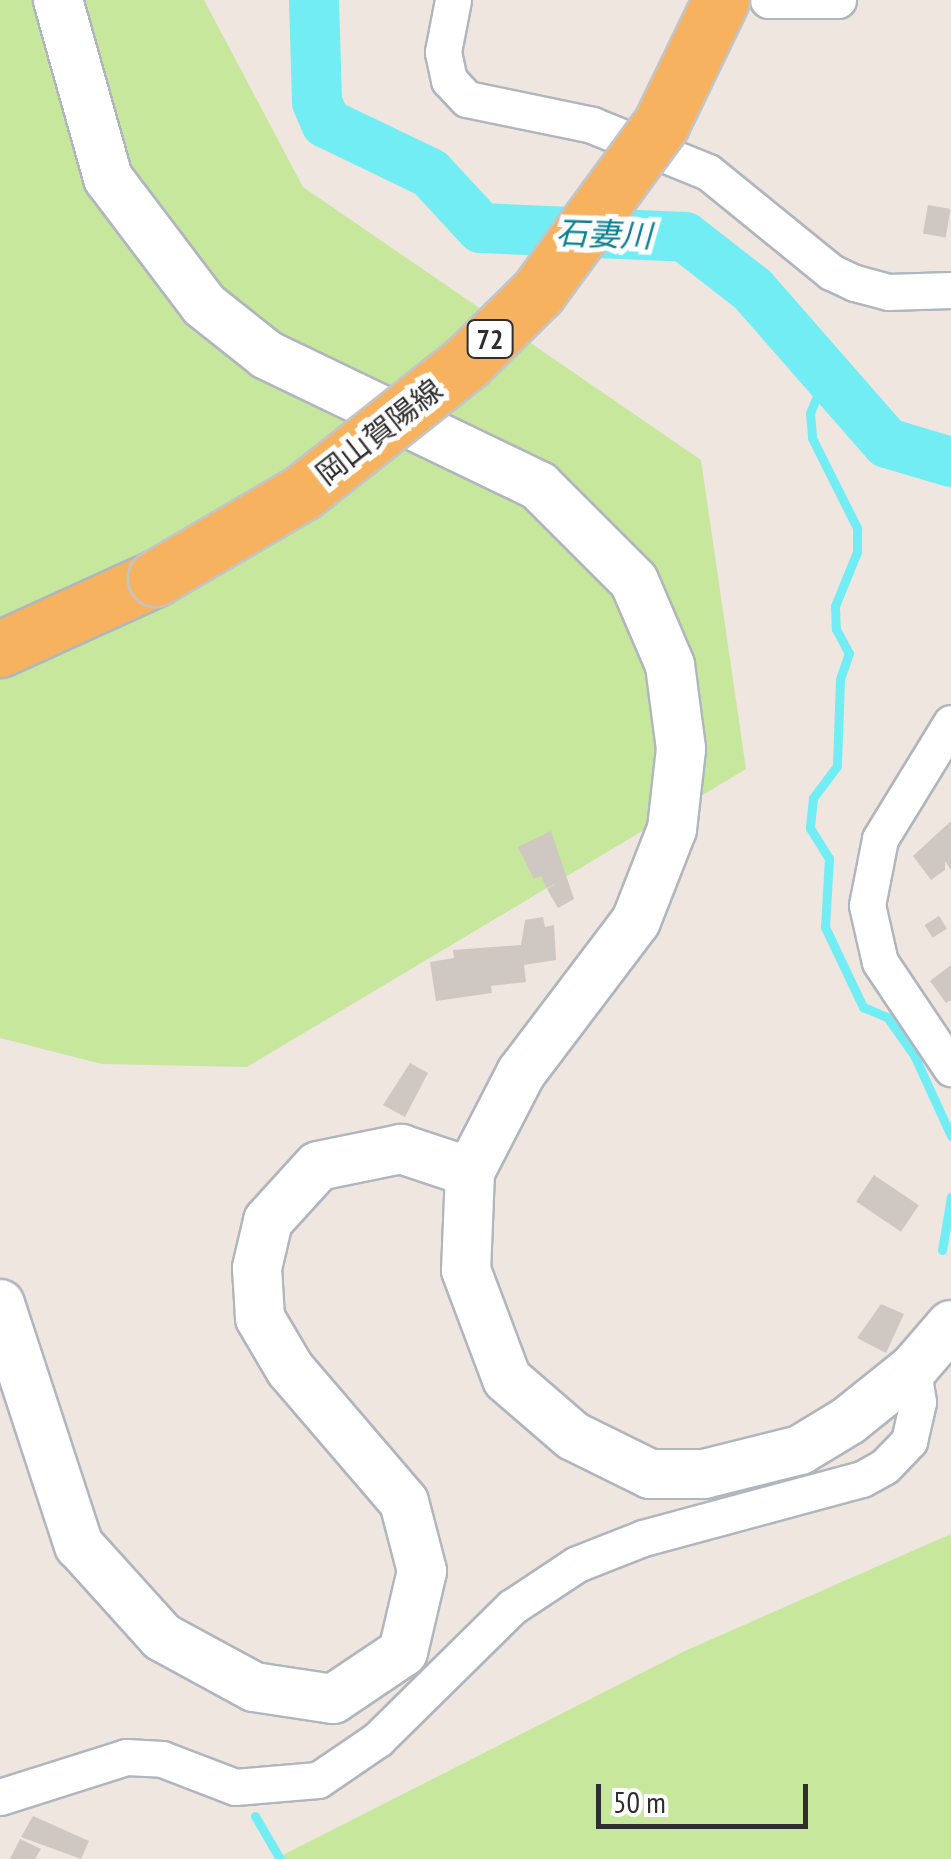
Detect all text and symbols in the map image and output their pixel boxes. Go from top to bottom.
water label: 石妻川 [555,213,653,255]
road number: 72 [465,316,515,362]
street label: 岡山賀陽線 [309,372,449,492]
scale bar [601,1764,814,1826]
text: 50 m [613,1782,666,1821]

